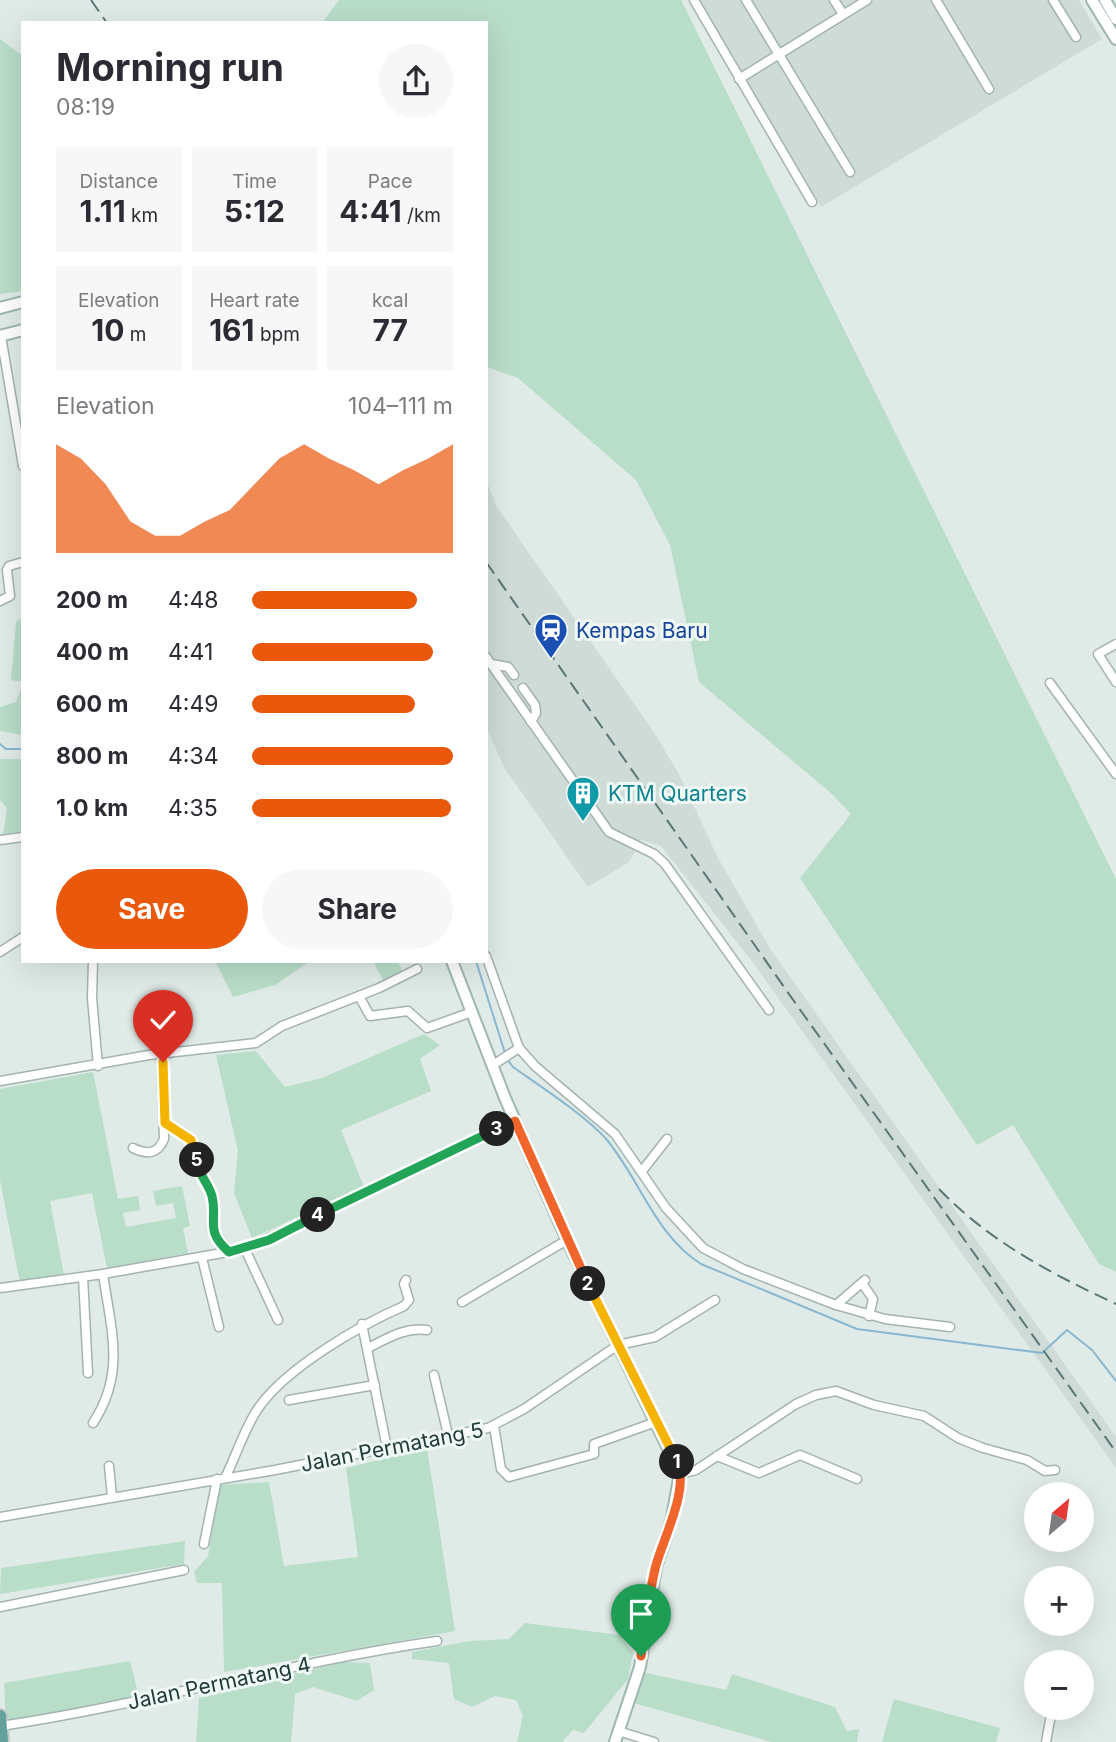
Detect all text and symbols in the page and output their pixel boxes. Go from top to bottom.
text: Morning run [56,44,284,90]
button: share [379,44,453,118]
text: 08:19 [56,93,115,121]
text: Distance [80,170,158,193]
text: Time [232,170,277,193]
text: Pace [368,170,413,193]
text: 1.11 [80,193,126,229]
text: 5:12 [224,193,285,229]
text: 4:41 [339,193,402,229]
text: km [126,204,158,227]
text: /km [402,204,441,227]
text: Elevation [78,289,160,312]
text: Heart rate [209,289,299,312]
text: kcal [372,289,408,312]
text: 10 [91,312,124,348]
text: 161 [209,312,255,348]
text: 77 [372,312,408,348]
text: m [124,323,146,346]
text: bpm [255,323,300,346]
text: Elevation [56,392,155,420]
text: 104–111 m [348,392,453,420]
text: 200 m [56,586,128,614]
text: 4:48 [168,586,219,614]
station icon: Kempas Baru [532,611,570,660]
place label: Kempas Baru [576,618,708,643]
text: 400 m [56,638,129,666]
text: 4:41 [168,638,213,666]
text: 600 m [56,690,128,718]
text: 4:49 [168,690,219,718]
text: 800 m [56,742,128,770]
text: 4:34 [168,742,219,770]
building icon: KTM Quarters [564,774,602,823]
place label: KTM Quarters [608,781,747,806]
text: 1.0 km [56,794,128,822]
text: 4:35 [168,794,218,822]
button: Save [56,869,248,949]
button: Share [262,869,453,949]
pin [133,990,193,1062]
icon: check [144,1001,182,1039]
pin: 3 [480,1112,514,1146]
text: 3 [490,1117,503,1140]
pin: 5 [180,1142,214,1178]
text: 5 [190,1148,203,1171]
pin: 4 [300,1198,336,1232]
text: 4 [311,1203,324,1226]
pin: 2 [570,1266,606,1302]
text: 2 [582,1272,593,1295]
street label: Jalan Permatang 5 [298,1417,486,1477]
pin: 1 [660,1444,694,1480]
text: 1 [672,1450,681,1473]
north arrow [1024,1482,1094,1552]
map controls [1024,1482,1094,1720]
button: + [1024,1566,1094,1636]
pin [611,1584,671,1656]
icon: arrive [622,1595,660,1633]
button: − [1024,1650,1094,1720]
street label: Jalan Permatang 4 [125,1651,313,1715]

